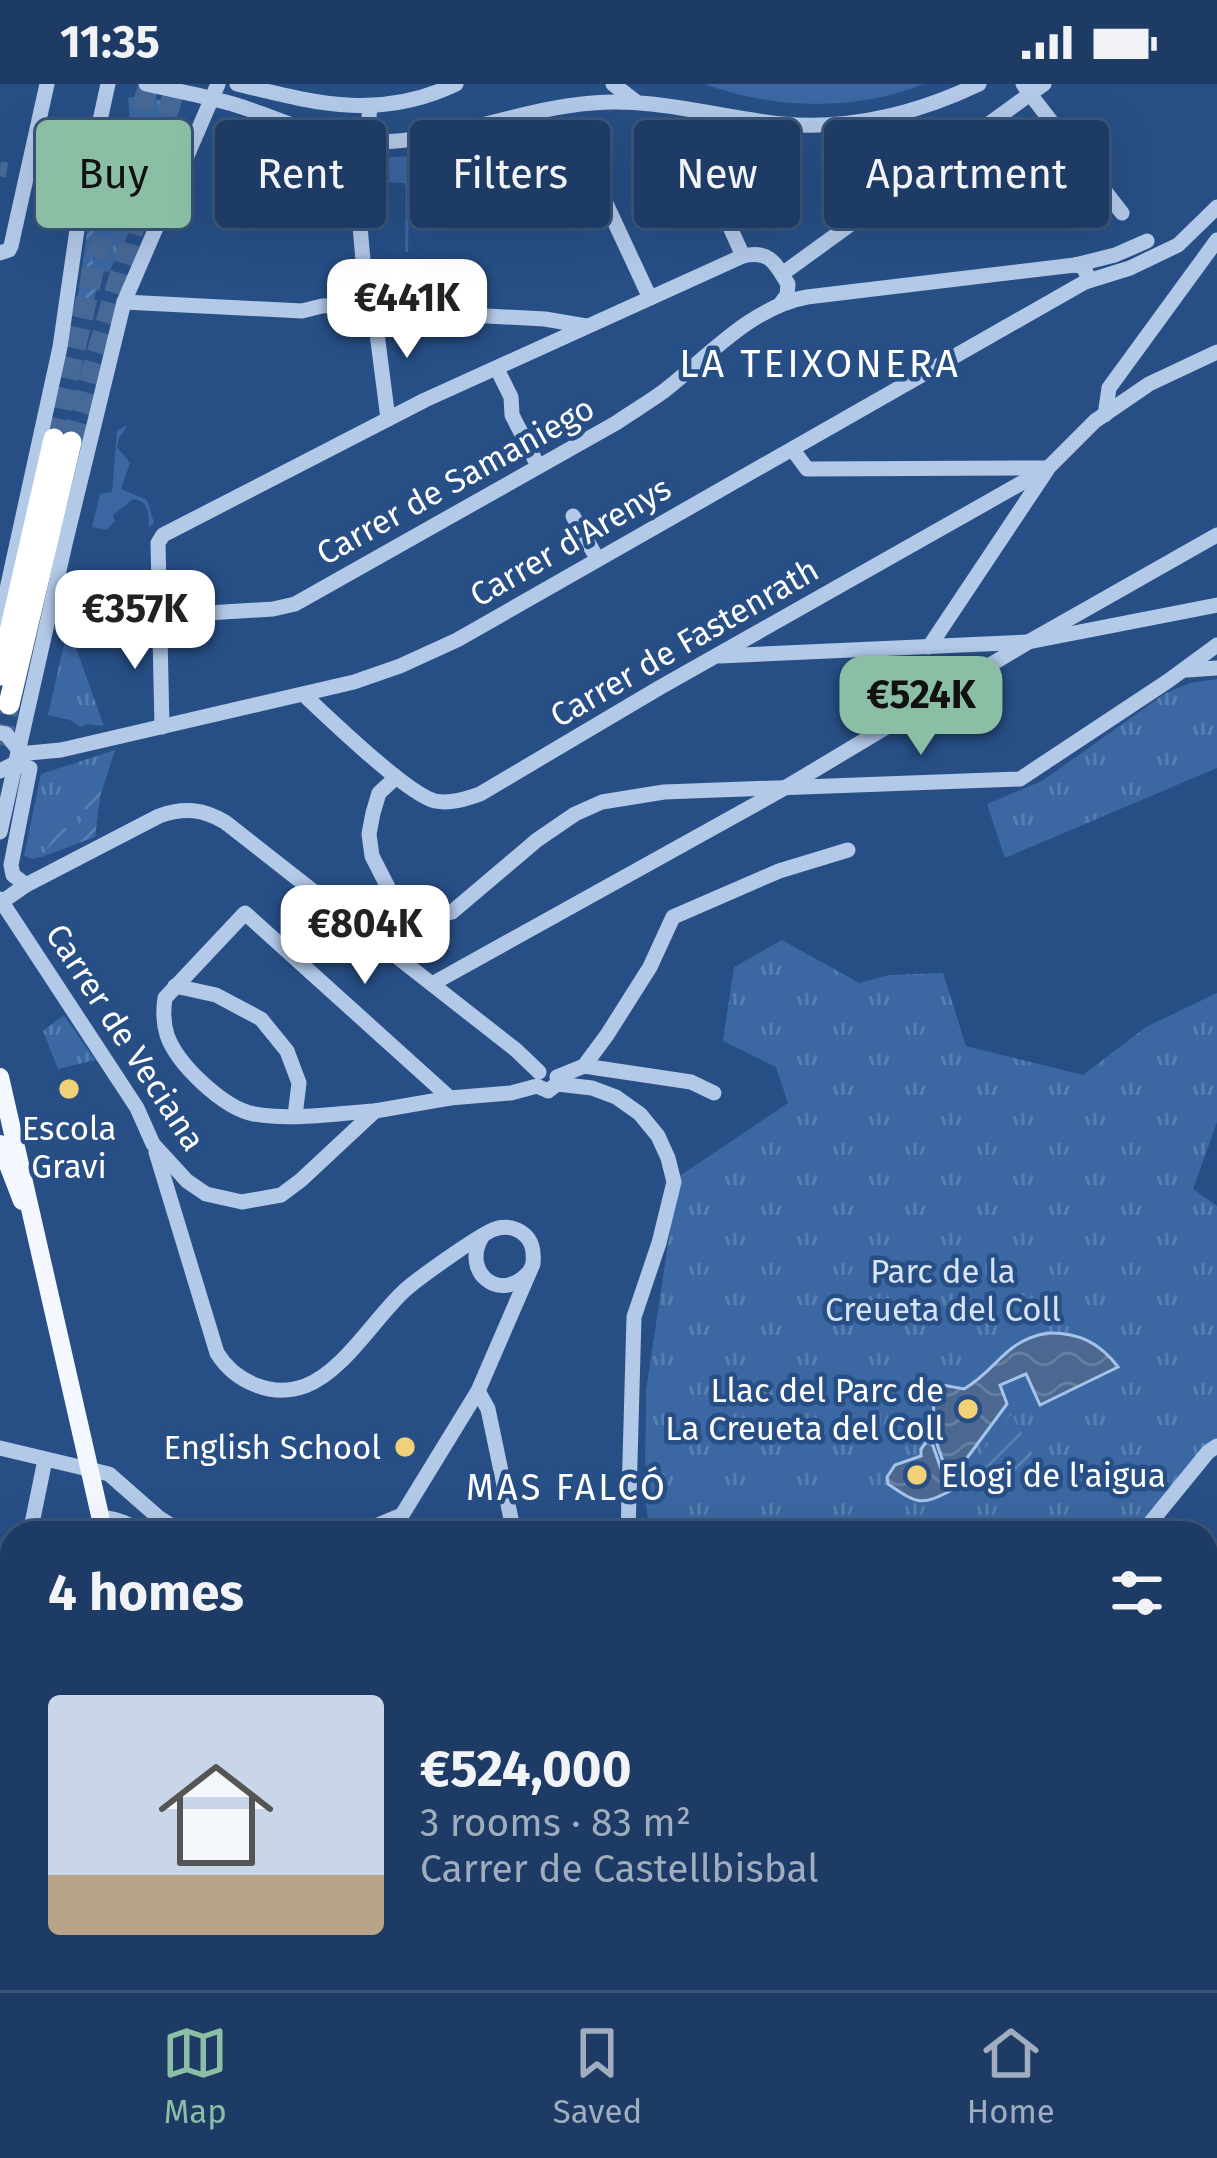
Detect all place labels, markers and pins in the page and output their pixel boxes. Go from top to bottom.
pin: €441K [323,259,491,361]
pin: €357K [51,570,219,672]
pin: €524K [837,656,1005,758]
pin: €804K [281,885,449,987]
marker: Escola Gravi [56,1076,82,1102]
place label: Escola Gravi [22,1109,116,1187]
place label: Llac del Parc de La Creueta del Coll [665,1371,944,1449]
marker: Llac del Parc de La Creueta del Coll [955,1396,981,1422]
place label: English School [163,1428,381,1468]
marker: English School [392,1434,418,1460]
place label: Elogi de l'aigua [941,1456,1166,1496]
marker: Elogi de l'aigua [904,1462,930,1488]

